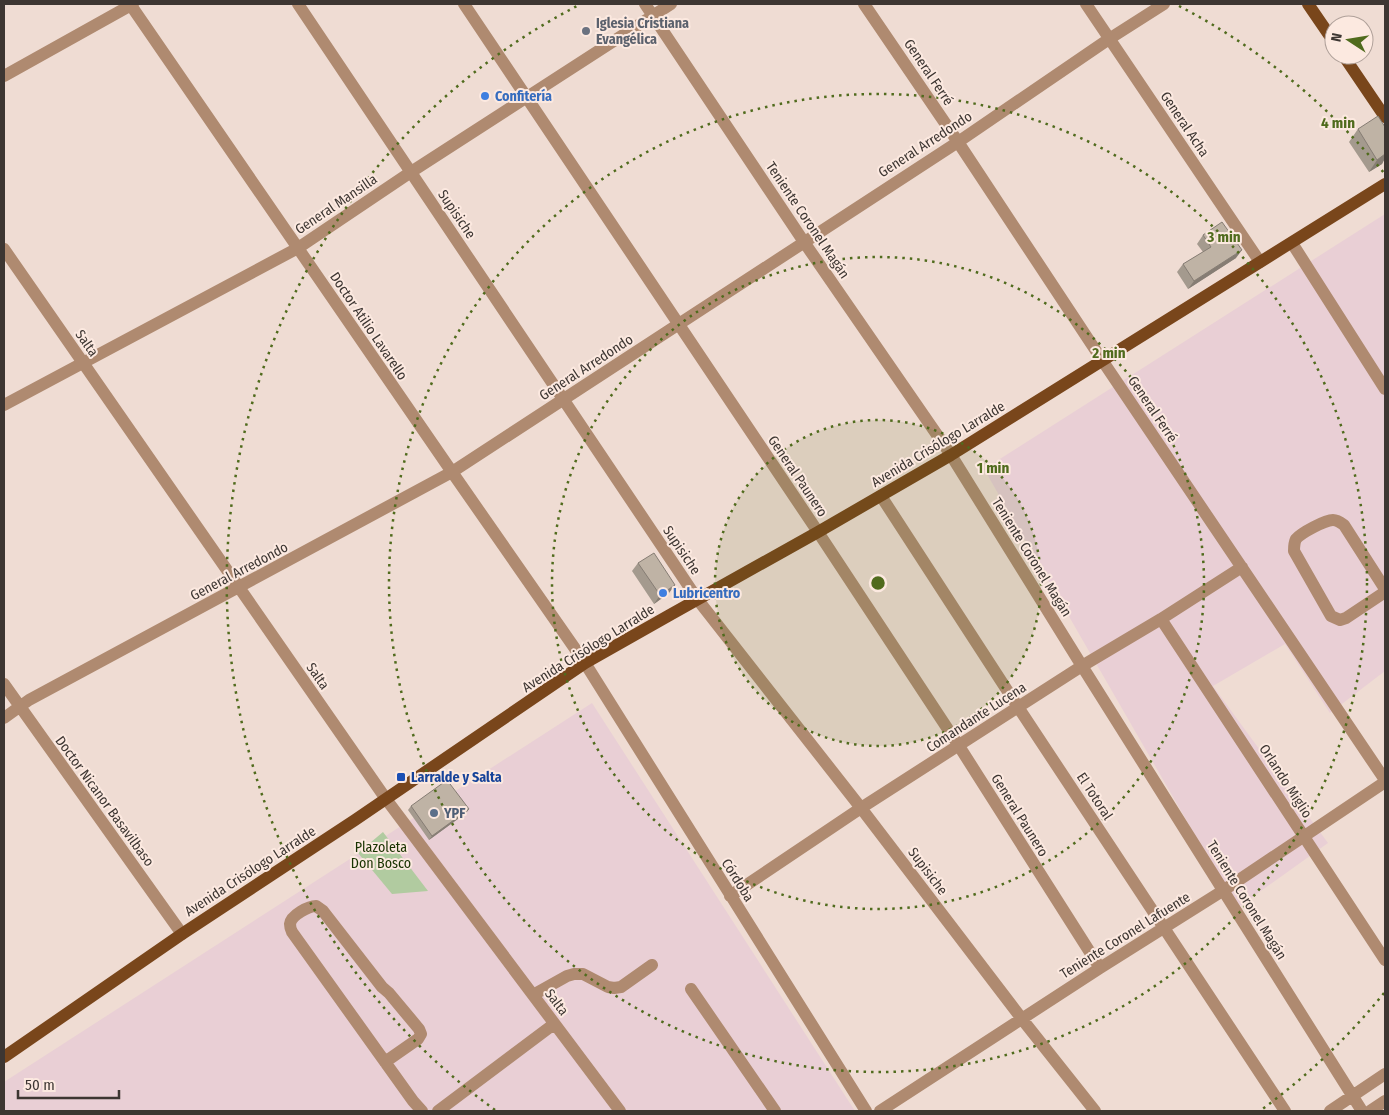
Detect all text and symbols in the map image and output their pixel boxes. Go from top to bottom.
place label: Iglesia Cristiana Evangélica [596,15,689,48]
north arrow [1324,15,1374,65]
marker: Iglesia Cristiana Evangélica [580,25,592,37]
text: N [1328,32,1346,43]
street label: General Ferré [900,36,957,109]
place label: Confitería [495,88,552,105]
street label: General Acha [1157,88,1213,160]
marker: Confitería [479,90,491,102]
street label: General Arredondo [875,108,975,181]
text: 4 min [1321,114,1355,132]
street label: Teniente Coronel Magán [762,159,853,282]
street label: General Mansilla [292,171,381,238]
street label: Supisiche [434,187,479,242]
text: 3 min [1206,228,1241,246]
street label: Doctor Atilio Lavarello [326,269,411,383]
street label: Salta [71,327,102,360]
street label: General Arredondo [536,331,636,404]
text: 2 min [1091,344,1126,362]
street label: General Ferré [1124,373,1181,446]
street label: Avenida Crisólogo Larralde [868,398,1008,491]
street label: General Paunero [764,432,831,520]
text: 1 min [977,459,1009,477]
street label: Teniente Coronel Magán [988,495,1075,620]
street label: Supisiche [659,523,704,578]
street label: General Arredondo [187,539,291,604]
centre of rings [869,574,887,592]
place label: Lubricentro [673,585,741,602]
marker: Lubricentro [657,587,669,599]
street label: Avenida Crisólogo Larralde [519,601,658,696]
street label: Salta [302,660,333,693]
street label: Comandante Lucena [923,679,1030,756]
street label: Doctor Nicanor Basavilbaso [52,733,158,870]
street label: Orlando Miglio [1255,741,1316,821]
place label: Larralde y Salta [411,769,502,786]
street label: El Totoral [1073,769,1116,823]
marker: Larralde y Salta [395,771,407,783]
street label: General Paunero [987,771,1052,860]
place label: YPF [443,805,466,822]
marker: YPF [428,807,440,819]
street label: Avenida Crisólogo Larralde [182,823,319,920]
street label: Teniente Coronel Magán [1203,838,1290,963]
park label: Plazoleta Don Bosco [351,839,411,872]
street label: Supisiche [904,844,951,898]
street label: Córdoba [718,856,758,905]
street label: Teniente Coronel Lafuente [1057,888,1193,982]
street label: Salta [541,986,572,1019]
scale bar [18,1068,119,1100]
text: 50 m [25,1076,55,1094]

